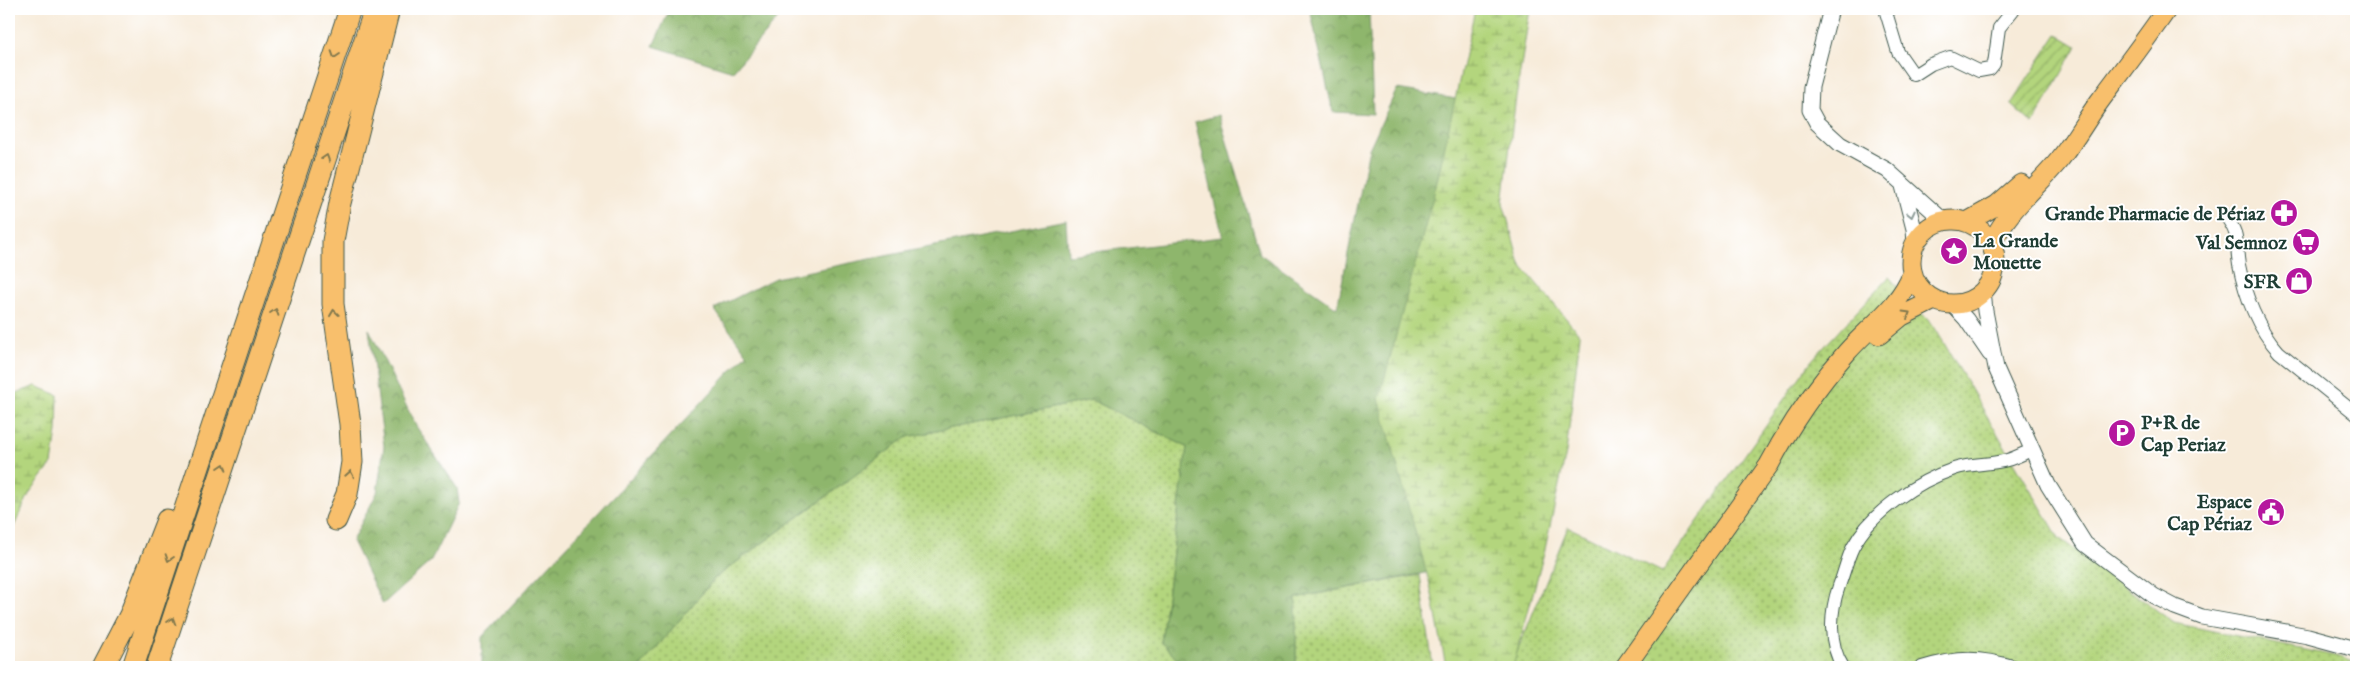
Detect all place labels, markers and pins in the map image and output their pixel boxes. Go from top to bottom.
pharmacy icon: Grande Pharmacie de Périaz [2269,198,2299,228]
place label: Grande Pharmacie de Périaz [2045,203,2265,227]
supermarket icon: Val Semnoz [2291,227,2321,257]
place label: La Grande Mouette [1973,230,2058,276]
place label: Val Semnoz [2195,232,2287,256]
place icon: La Grande Mouette [1939,236,1969,266]
shop icon: SFR [2284,266,2314,296]
place label: SFR [2244,271,2282,295]
place label: P+R de Cap Periaz [2141,412,2226,458]
parking icon: P+R de Cap Periaz [2107,418,2137,448]
place label: Espace Cap Périaz [2167,491,2252,537]
public building icon: Espace Cap Périaz [2256,497,2286,527]

